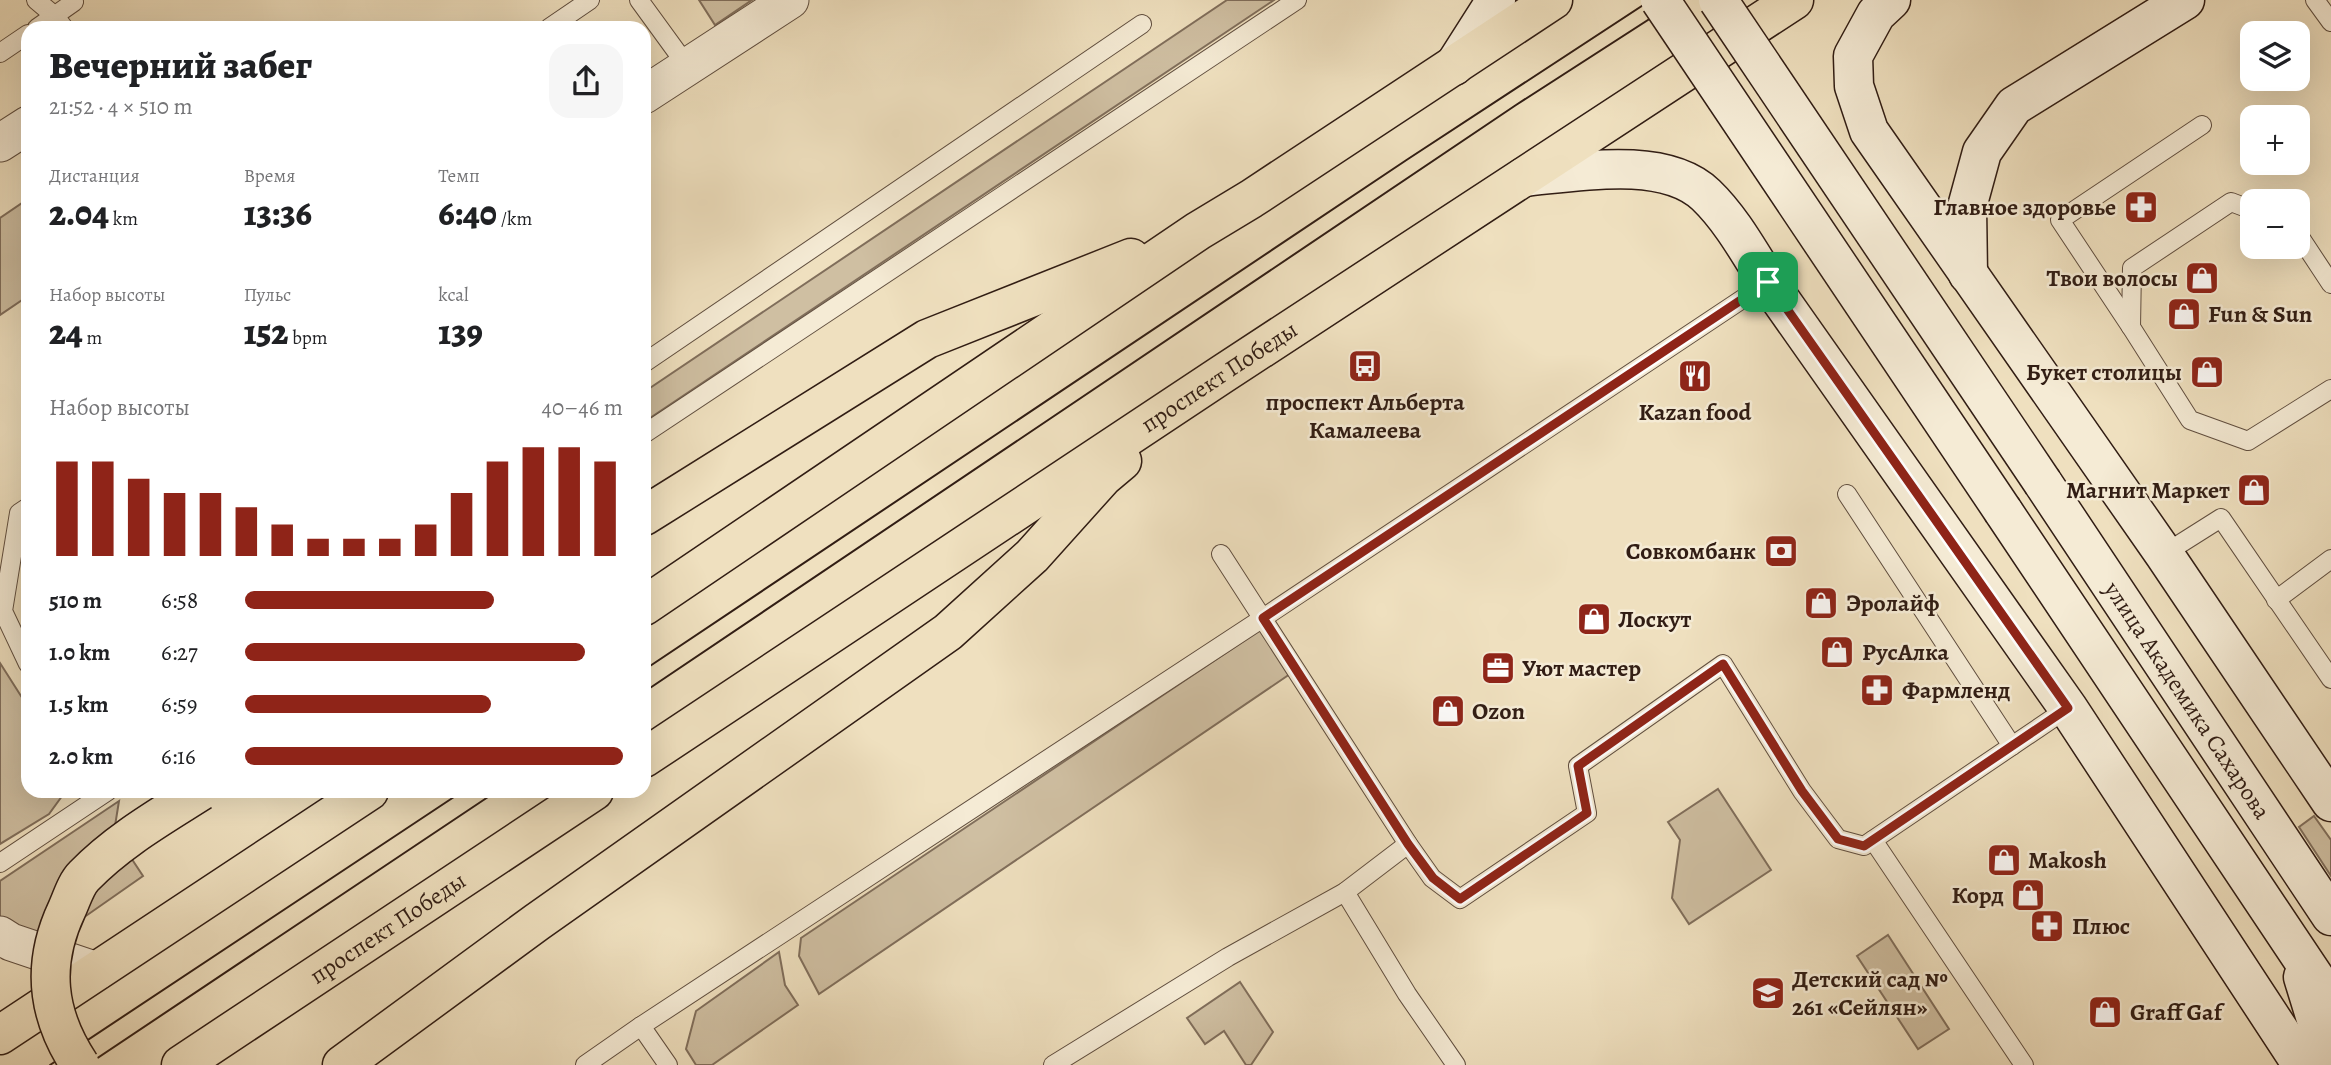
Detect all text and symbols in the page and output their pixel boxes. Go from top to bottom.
map controls [2240,21,2310,259]
button: layers [2240,21,2310,91]
text: Вечерний забег [49,39,312,91]
button: share [549,44,623,118]
text: 21:52 · 4 × 510 m [49,91,193,122]
button: + [2240,105,2310,175]
text: Дистанция [49,163,140,189]
text: Время [244,163,295,189]
text: Темп [438,163,480,189]
pharmacy icon: Главное здоровье [2122,188,2160,226]
text: 2.04 [49,189,109,237]
text: 13:36 [244,189,312,237]
text: 6:40 [438,189,497,237]
button: − [2240,189,2310,259]
place label: Главное здоровье [1933,191,2116,223]
text: km [109,206,138,232]
text: /km [497,206,532,232]
pin [1738,252,1798,312]
shop icon: Твои волосы [2183,259,2221,297]
place label: Твои волосы [2047,262,2178,294]
icon: arrive [1749,263,1787,301]
text: Набор высоты [49,282,165,308]
text: Пульс [244,282,291,308]
text: kcal [438,282,469,308]
shop icon: Fun & Sun [2165,295,2203,333]
place label: Fun & Sun [2208,298,2313,330]
text: 24 [49,308,83,356]
text: 152 [244,308,288,356]
text: 139 [438,308,483,356]
street label: проспект Победы [1134,313,1304,440]
text: m [83,325,102,351]
text: bpm [288,325,328,351]
bus stop icon: проспект Альберта Камалеева [1346,347,1384,385]
shop icon: Букет столицы [2188,353,2226,391]
place label: Букет столицы [2026,356,2182,388]
restaurant icon: Kazan food [1676,357,1714,395]
place label: проспект Альберта Камалеева [1265,386,1465,446]
text: Набор высоты [49,392,190,423]
text: 40–46 m [542,392,623,423]
place label: Kazan food [1639,396,1752,428]
shop icon: Магнит Маркет [2235,471,2273,509]
place label: Магнит Маркет [2066,474,2230,506]
bank icon: Совкомбанк [1762,532,1800,570]
place label: Совкомбанк [1626,535,1756,567]
street label: улица Академика Сахарова [2096,574,2278,825]
shop icon: Эролайф [1802,584,1840,622]
text: 510 m [49,585,102,616]
text: 6:58 [161,585,198,616]
place label: Эролайф [1846,587,1940,619]
shop icon: Лоскут [1575,600,1613,638]
place label: Лоскут [1618,603,1692,635]
shop icon: РусАлка [1818,633,1856,671]
place label: РусАлка [1862,636,1950,668]
text: 1.0 km [49,637,110,668]
text: 6:27 [161,637,198,668]
office icon: Уют мастер [1479,649,1517,687]
place label: Уют мастер [1522,652,1641,684]
pharmacy icon: Фармленд [1858,671,1896,709]
place label: Фармленд [1902,674,2010,706]
text: 1.5 km [49,689,109,720]
text: 6:59 [161,689,197,720]
shop icon: Ozon [1429,692,1467,730]
place label: Ozon [1472,695,1526,727]
text: 2.0 km [49,741,113,772]
text: 6:16 [161,741,196,772]
shop icon: Makosh [1985,841,2023,879]
place label: Makosh [2028,844,2107,876]
street label: проспект Победы [303,864,472,991]
shop icon: Корд [2009,876,2047,914]
place label: Корд [1952,879,2004,911]
pharmacy icon: Плюс [2028,907,2066,945]
place label: Плюс [2072,910,2130,942]
place label: Детский сад № 261 «Сейлян» [1792,963,1948,1023]
school or university icon: Детский сад № 261 «Сейлян» [1749,974,1787,1012]
shop icon: Graff Gaf [2086,993,2124,1031]
place label: Graff Gaf [2130,996,2226,1028]

